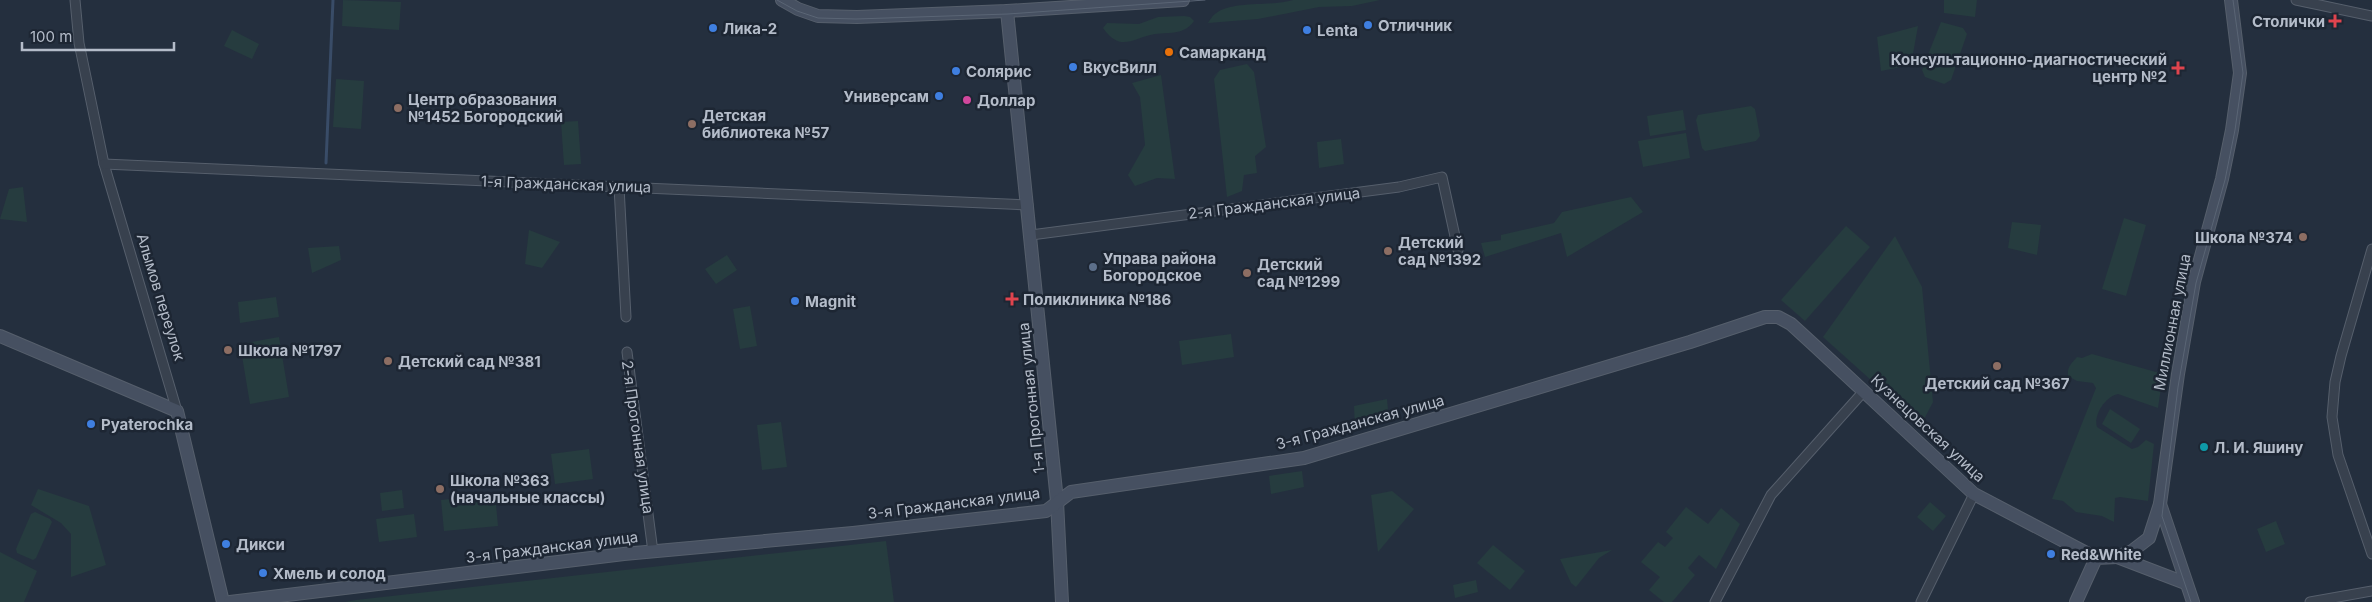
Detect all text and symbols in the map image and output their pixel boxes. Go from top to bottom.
place label: Столички [2252,12,2325,31]
marker: Столички [2329,15,2341,27]
place label: Отличник [1378,16,1452,35]
place label: Лика-2 [723,19,777,38]
marker: Отличник [1362,19,1374,31]
scale bar [22,20,175,52]
place label: Lenta [1317,21,1358,40]
marker: Лика-2 [707,22,719,34]
marker: Lenta [1301,24,1313,36]
text: 100 m [30,27,72,46]
place label: Самарканд [1179,43,1266,62]
marker: Самарканд [1163,46,1175,58]
place label: Консультационно-диагностический центр №2 [1891,50,2167,86]
place label: ВкусВилл [1083,58,1157,77]
marker: ВкусВилл [1067,61,1079,73]
marker: Консультационно-диагностический центр №2 [2171,61,2185,75]
place label: Солярис [966,62,1032,81]
marker: Солярис [950,65,962,77]
place label: Универсам [844,87,929,106]
place label: Центр образования №1452 Богородский [408,90,563,126]
marker: Универсам [933,90,945,102]
place label: Доллар [977,91,1036,110]
marker: Доллар [961,94,973,106]
marker: Центр образования №1452 Богородский [392,102,404,114]
place label: Детская библиотека №57 [702,106,830,142]
marker: Детская библиотека №57 [686,118,698,130]
street label: 1-я Гражданская улица [481,172,651,196]
street label: 2-я Гражданская улица [1187,183,1361,223]
place label: Школа №374 [2195,228,2293,247]
street label: Алымов переулок [133,231,189,363]
marker: Школа №374 [2297,231,2309,243]
place label: Детский сад №1392 [1398,233,1481,269]
marker: Детский сад №1392 [1382,245,1394,257]
place label: Управа района Богородское [1103,249,1216,285]
street label: Миллионная улица [2149,252,2195,392]
place label: Детский сад №1299 [1257,255,1340,291]
marker: Управа района Богородское [1087,261,1099,273]
marker: Детский сад №1299 [1241,267,1253,279]
place label: Поликлиника №186 [1023,290,1171,309]
place label: Magnit [805,292,857,311]
marker: Поликлиника №186 [1005,292,1019,306]
marker: Magnit [789,295,801,307]
street label: 1-я Прогонная улица [1014,322,1048,474]
place label: Школа №1797 [238,341,342,360]
marker: Школа №1797 [222,344,234,356]
place label: Детский сад №381 [398,352,541,371]
marker: Детский сад №381 [382,355,394,367]
street label: 2-я Прогонная улица [618,359,658,515]
marker: Детский сад №367 [1991,360,2003,372]
street label: Кузнецовская улица [1867,370,1989,486]
place label: Детский сад №367 [1925,374,2070,393]
street label: 3-я Гражданская улица [1274,390,1446,454]
place label: Pyaterochka [101,415,193,434]
marker: Pyaterochka [85,418,97,430]
place label: Л. И. Яшину [2214,438,2303,457]
marker: Л. И. Яшину [2198,441,2210,453]
place label: Школа №363 (начальные классы) [450,471,605,507]
marker: Школа №363 (начальные классы) [434,483,446,495]
street label: 3-я Гражданская улица [867,483,1041,523]
street label: 3-я Гражданская улица [465,527,639,567]
place label: Дикси [236,535,285,554]
marker: Дикси [220,538,232,550]
place label: Red&White [2061,545,2142,564]
marker: Red&White [2045,548,2057,560]
place label: Хмель и солод [273,564,386,583]
marker: Хмель и солод [257,567,269,579]

